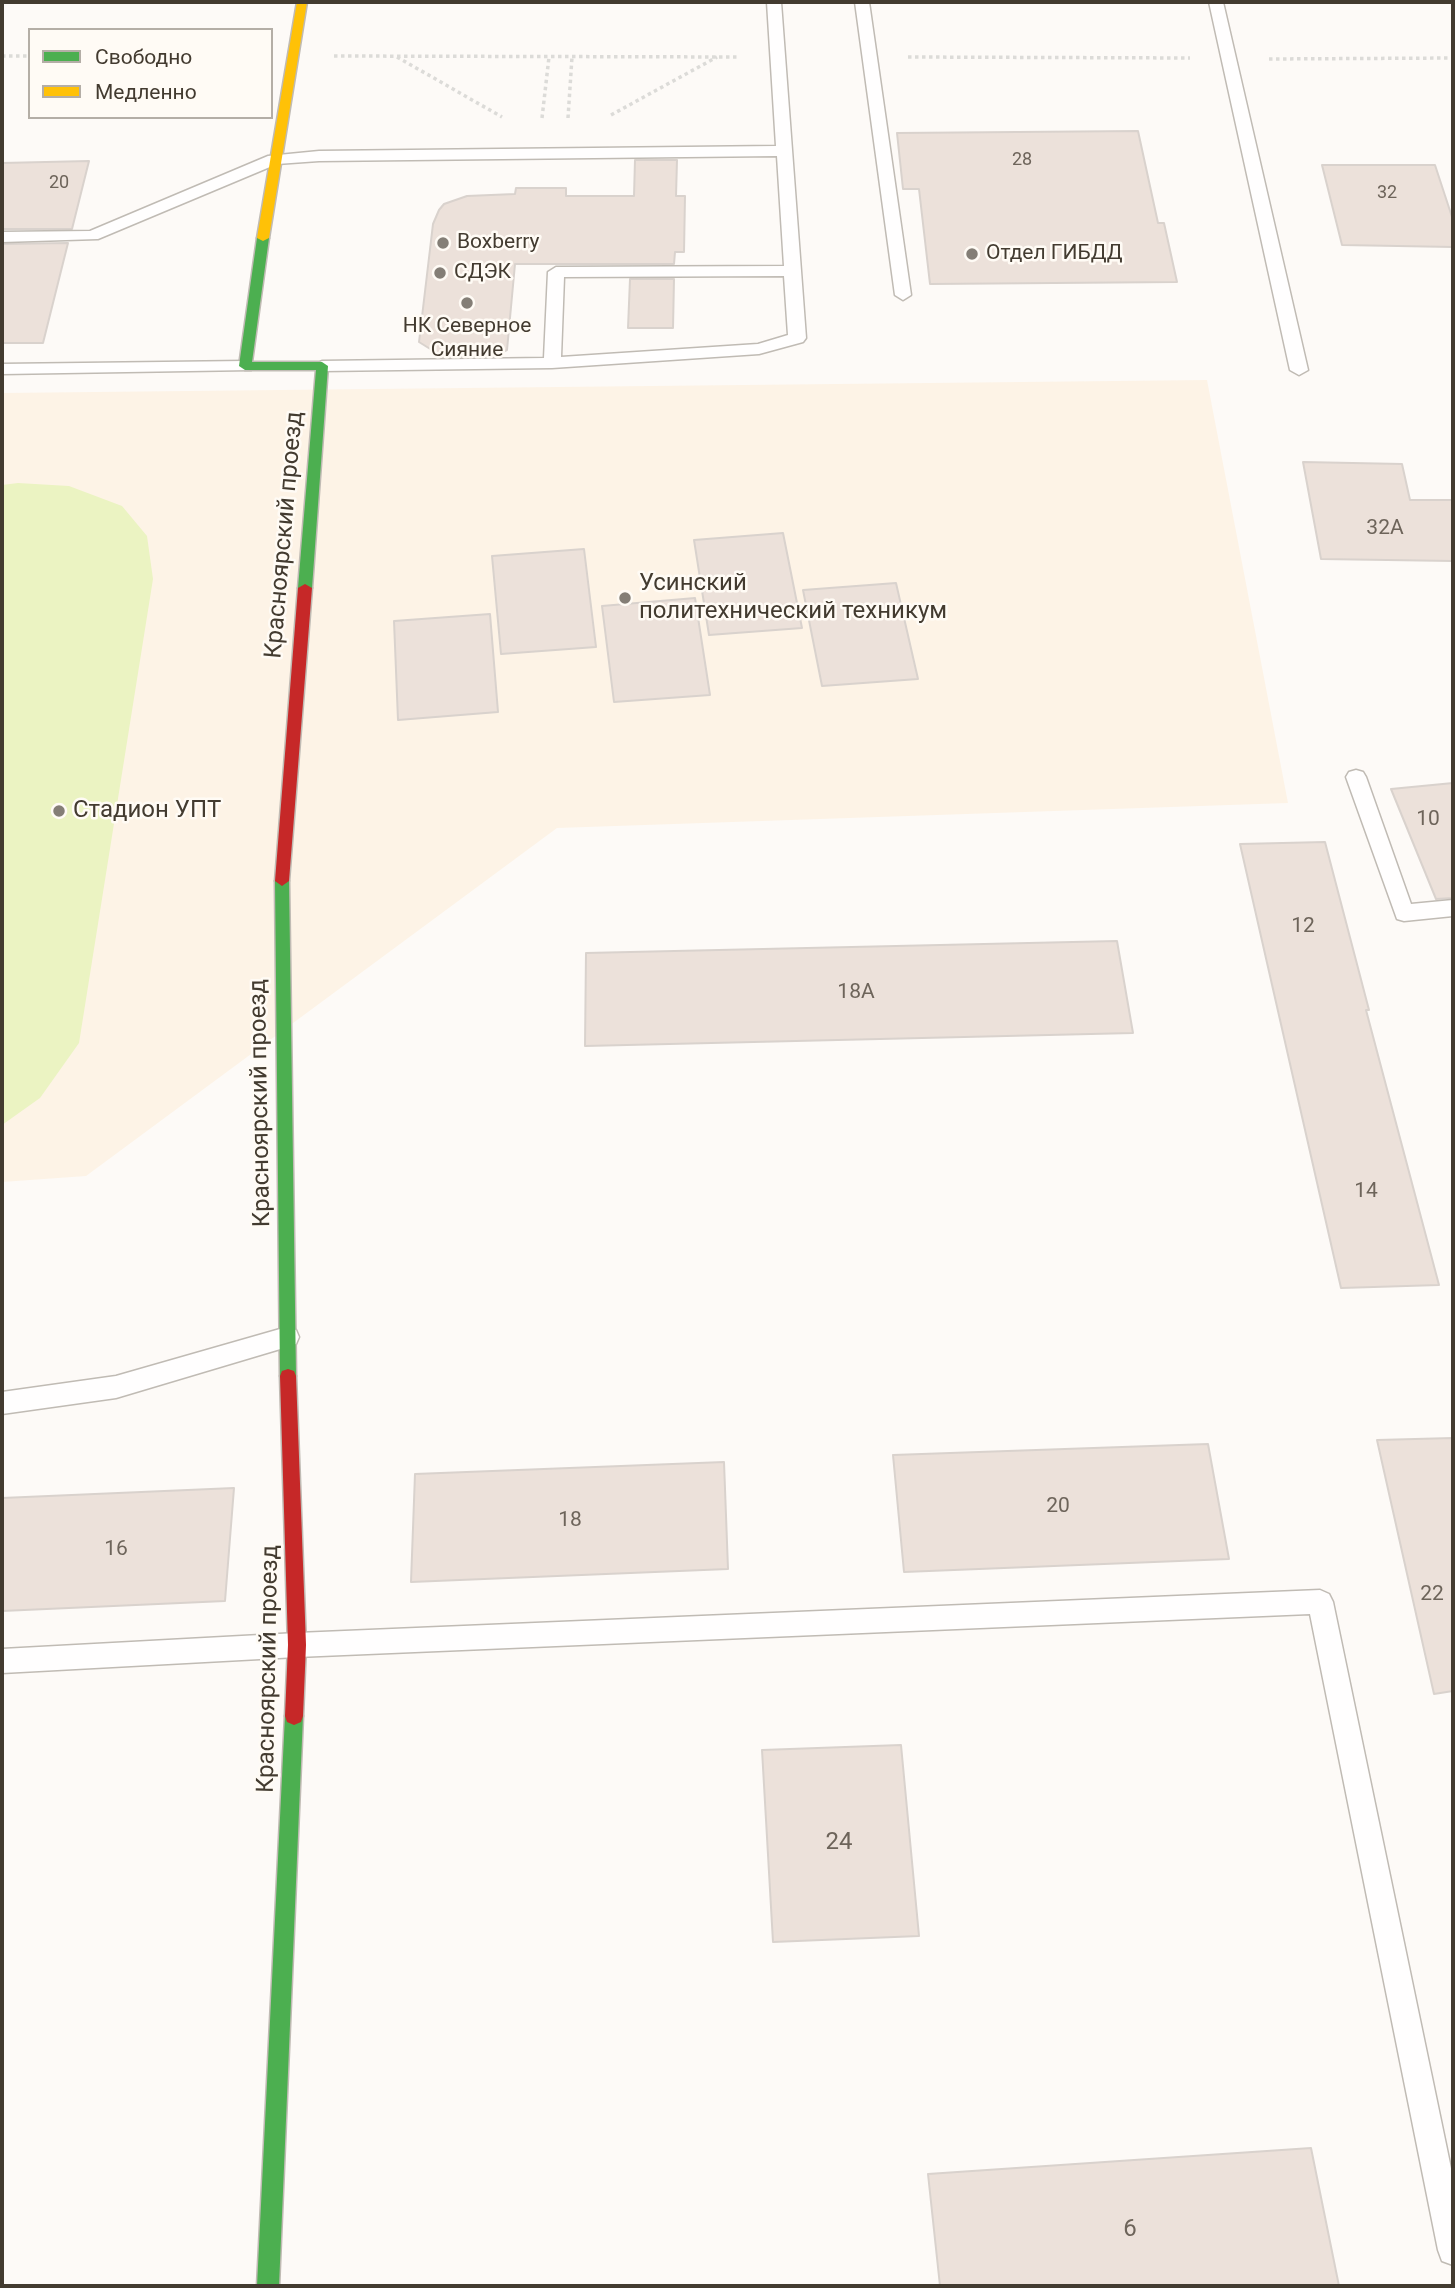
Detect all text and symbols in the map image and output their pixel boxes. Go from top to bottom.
legend [28,28,273,119]
text: Свободно [95,45,192,69]
text: Медленно [95,80,197,104]
house number: 28 [1012,149,1032,171]
house number: 20 [49,172,69,194]
house number: 32 [1377,182,1397,204]
place label: Boxberry [457,230,540,256]
marker: Boxberry [435,235,451,251]
place label: Отдел ГИБДД [986,241,1123,267]
marker: Отдел ГИБДД [964,246,980,262]
place label: СДЭК [454,260,511,286]
marker: СДЭК [432,265,448,281]
marker: НК Северное Сияние [459,295,475,311]
place label: НК Северное Сияние [403,314,531,364]
street label: Красноярский проезд [260,410,310,660]
house number: 32А [1366,516,1404,542]
place label: Усинский политехнический техникум [639,570,947,626]
marker: Усинский политехнический техникум [617,590,633,606]
place label: Стадион УПТ [73,797,221,825]
marker: Стадион УПТ [51,803,67,819]
house number: 10 [1416,807,1440,833]
house number: 12 [1291,914,1315,940]
street label: Красноярский проезд [244,979,278,1227]
house number: 18А [837,980,875,1006]
house number: 14 [1354,1179,1378,1205]
house number: 20 [1046,1494,1070,1520]
house number: 18 [558,1508,582,1534]
house number: 16 [104,1537,128,1563]
street label: Красноярский проезд [252,1545,286,1793]
house number: 22 [1420,1582,1444,1608]
house number: 24 [826,1829,852,1857]
house number: 6 [1123,2216,1137,2244]

